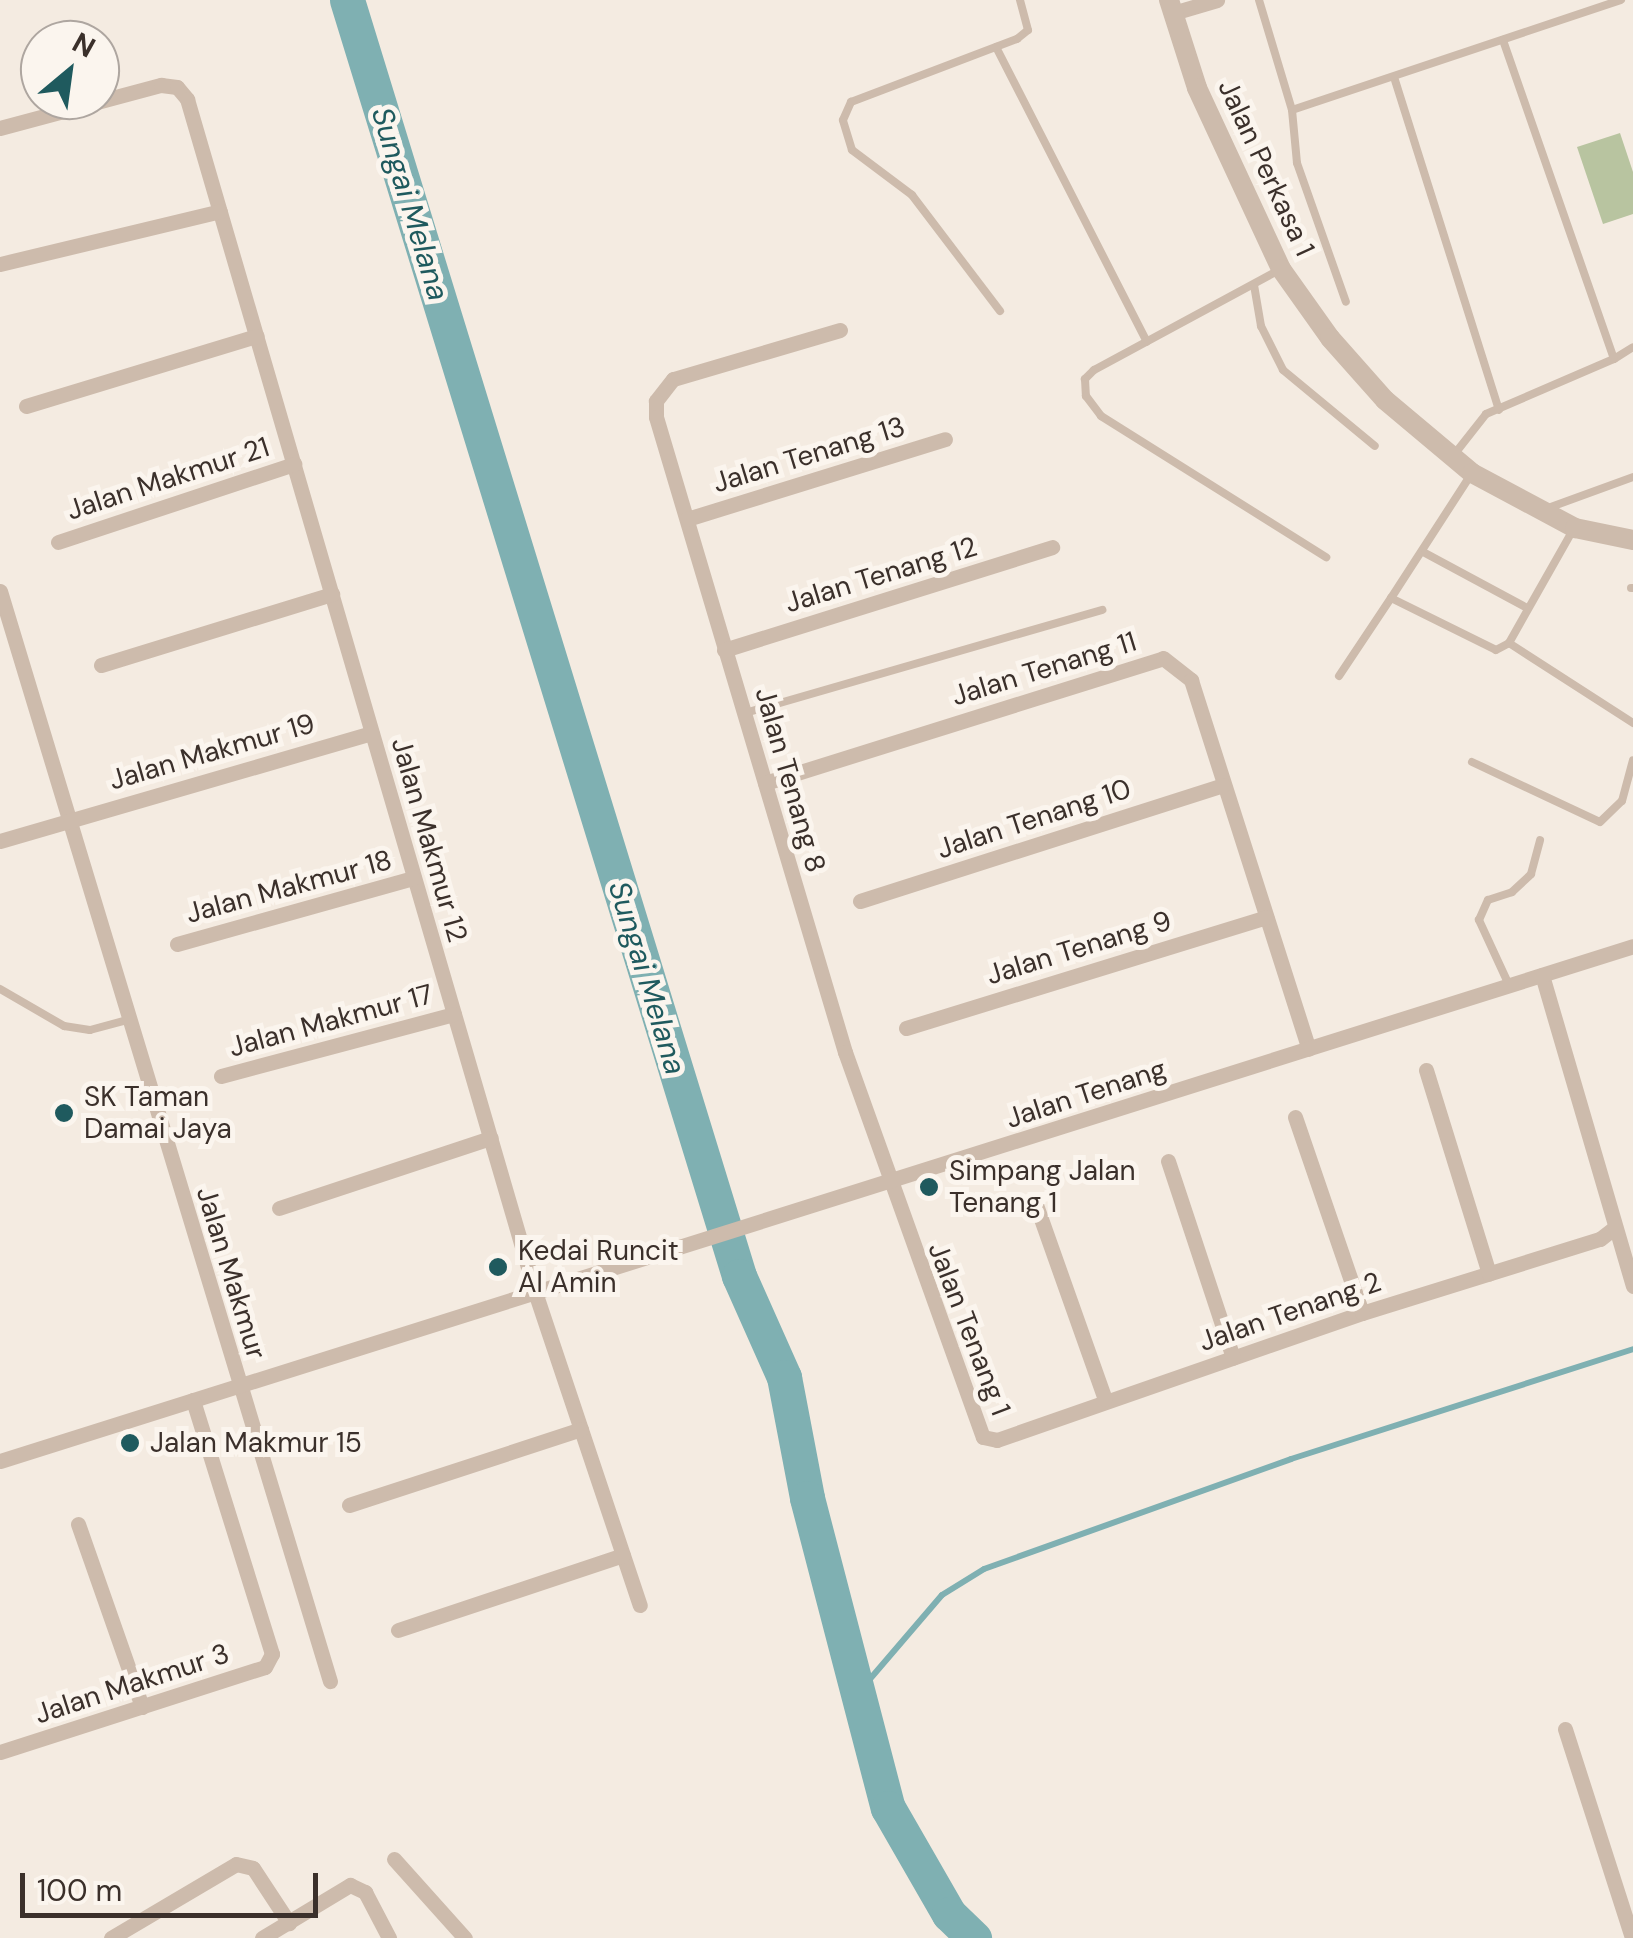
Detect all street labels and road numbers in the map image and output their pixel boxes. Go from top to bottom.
street label: Jalan Perkasa 1 [1210,75,1322,261]
street label: Jalan Tenang 13 [709,410,909,500]
street label: Jalan Makmur 21 [63,430,273,528]
street label: Jalan Tenang 12 [781,530,981,620]
street label: Jalan Tenang 11 [948,625,1140,713]
street label: Jalan Tenang 8 [748,684,832,876]
street label: Jalan Makmur 19 [105,707,319,797]
street label: Jalan Makmur 12 [384,734,474,946]
street label: Jalan Tenang 10 [933,772,1135,866]
street label: Jalan Makmur 18 [182,843,396,931]
street label: Jalan Tenang 9 [983,904,1175,992]
street label: Jalan Makmur 17 [225,978,437,1064]
street label: Jalan Tenang [1002,1052,1170,1136]
street label: Jalan Makmur [189,1183,273,1363]
street label: Jalan Tenang 1 [921,1238,1017,1420]
street label: Jalan Tenang 2 [1195,1265,1385,1359]
street label: Jalan Makmur 3 [31,1637,233,1731]

